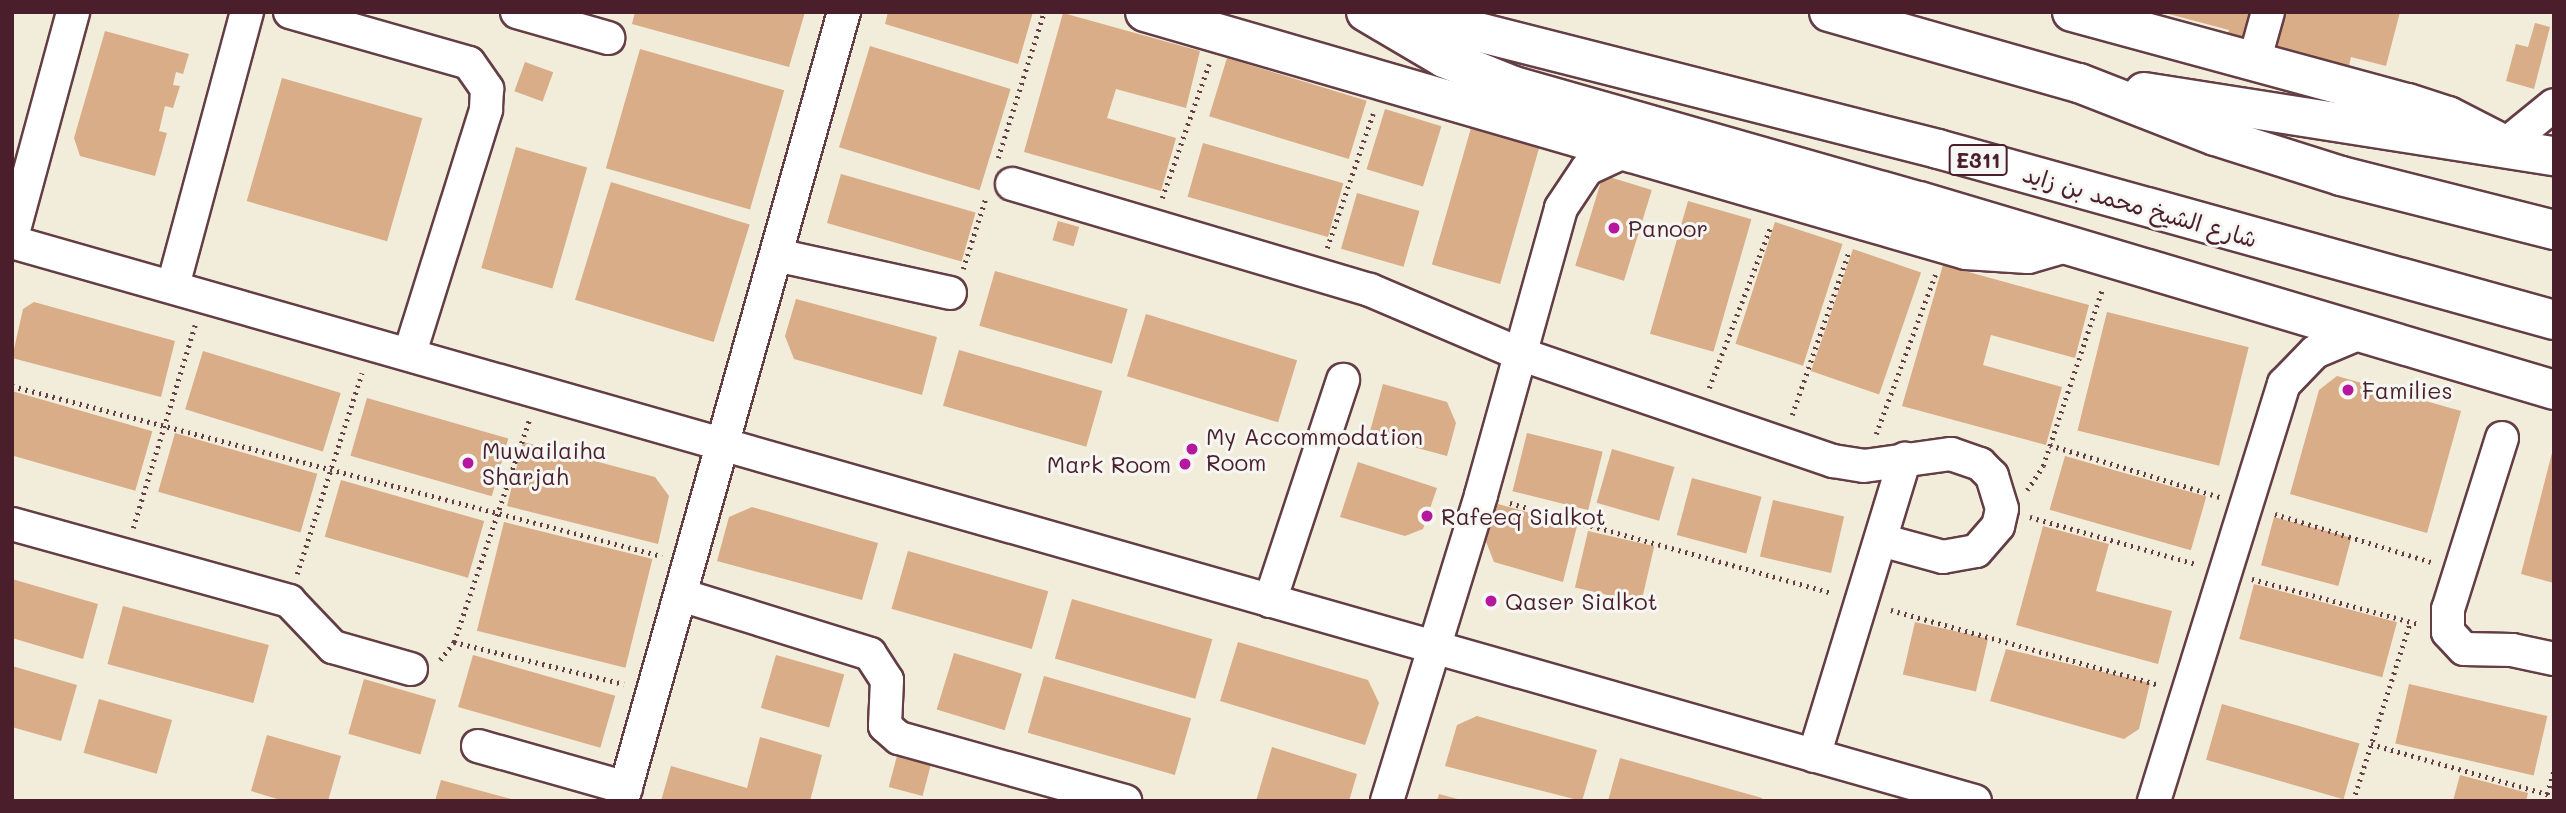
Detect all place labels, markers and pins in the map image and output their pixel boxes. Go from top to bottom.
place label: Panoor [1628,214,1708,242]
marker: Panoor [1606,220,1622,236]
place label: Families [2362,376,2453,404]
marker: Families [2340,382,2356,398]
place label: My Accommodation Room [1206,422,1423,476]
place label: Muwailaiha Sharjah [482,436,607,490]
marker: My Accommodation Room [1184,441,1200,457]
place label: Mark Room [1047,450,1171,478]
marker: Muwailaiha Sharjah [460,455,476,471]
marker: Mark Room [1177,456,1193,472]
place label: Rafeeq Sialkot [1441,502,1606,530]
marker: Rafeeq Sialkot [1419,508,1435,524]
place label: Qaser Sialkot [1505,587,1658,615]
marker: Qaser Sialkot [1483,593,1499,609]

